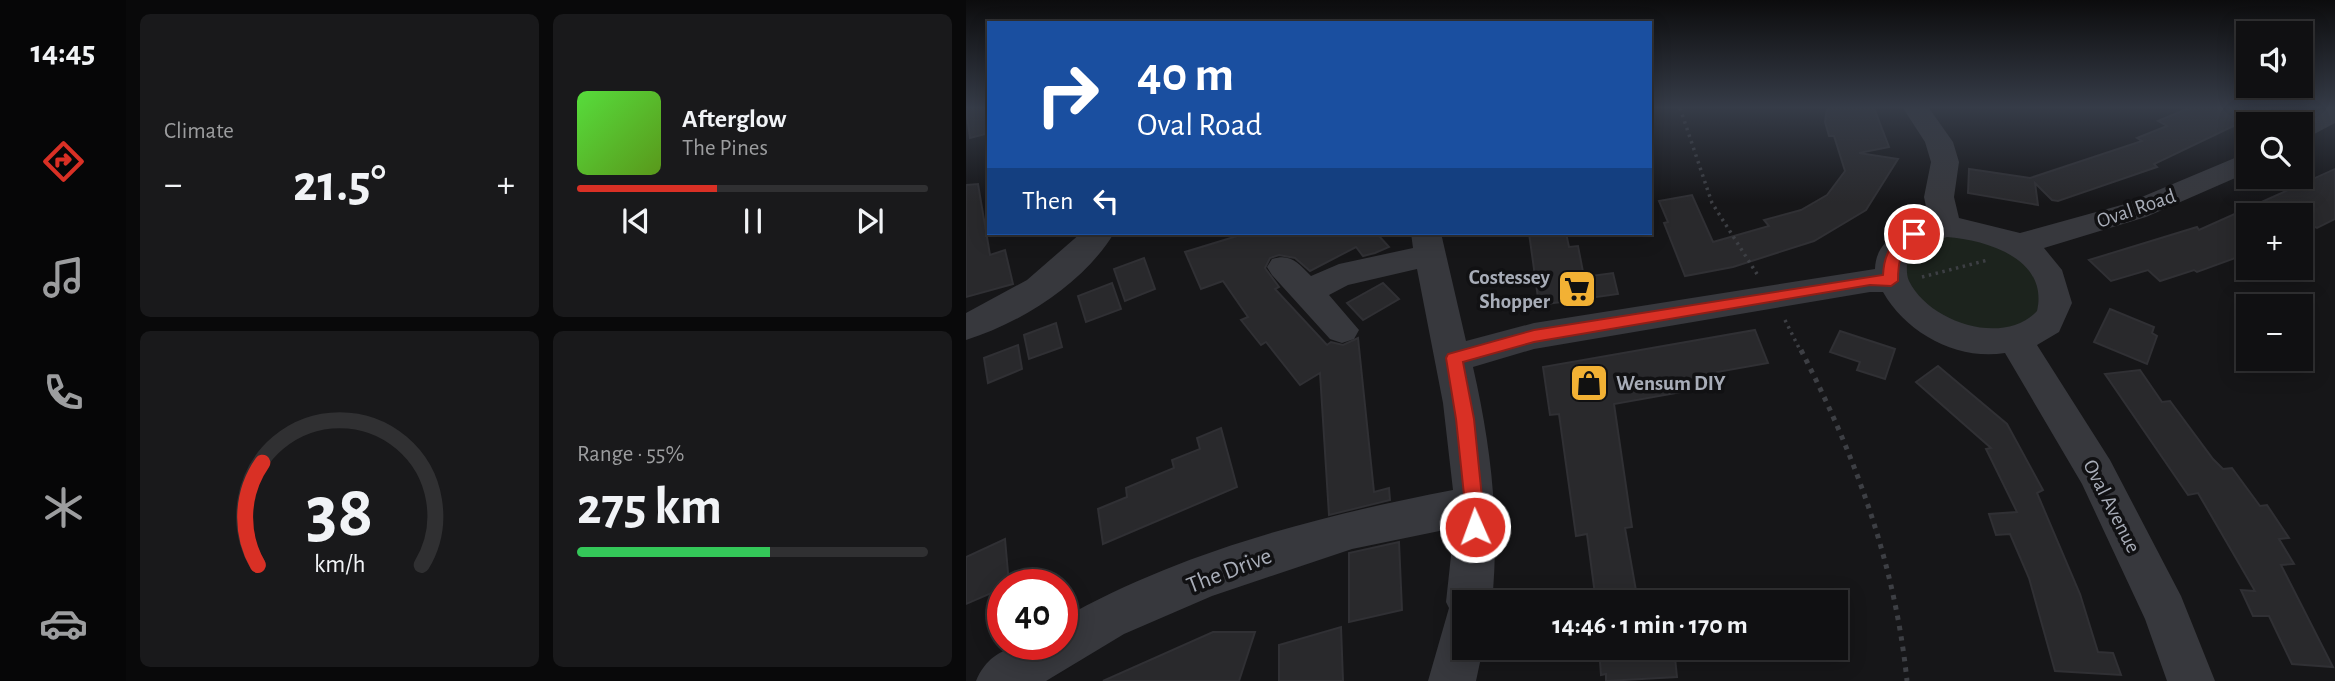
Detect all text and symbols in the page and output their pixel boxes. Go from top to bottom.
map controls [2236,21,2313,371]
button: sound [2236,21,2313,98]
text: 14:45 [31,36,95,68]
icon: right [1022,49,1113,140]
text: 40 m [1137,51,1234,100]
text: Afterglow [682,106,786,132]
text: Oval Road [1137,109,1262,141]
button: search [2236,112,2313,189]
text: Climate [164,120,234,143]
icon: directions [39,137,88,186]
text: The Pines [682,137,768,160]
text: 21.5° [293,158,386,210]
text: − [164,166,182,204]
text: + [497,166,515,204]
icon: left [1087,182,1125,220]
street label: Oval Road [2094,185,2178,232]
text: Then [1022,188,1073,214]
icon: previous [617,202,655,240]
icon: pause [734,202,772,240]
icon: next [851,202,889,240]
button: + [2236,203,2313,280]
pin [1884,204,1944,264]
icon: arrive [1895,215,1933,253]
icon: music [39,253,88,302]
place label: Costessey Shopper [1469,267,1551,312]
supermarket icon: Costessey Shopper [1556,268,1598,310]
button: − [2236,294,2313,371]
shop icon: Wensum DIY [1568,362,1610,404]
icon: phone [39,368,88,417]
place label: Wensum DIY [1616,373,1726,394]
text: Range · 55% [577,443,684,466]
street label: Oval Avenue [2079,456,2144,556]
text: 38 [306,477,373,550]
text: 275 km [577,481,722,533]
icon: climate [39,483,88,532]
position arrow [1438,490,1512,564]
street label: The Drive [1184,544,1275,598]
text: km/h [314,552,365,577]
speed limit sign: 40 [987,569,1078,660]
icon: car [39,599,88,648]
text: 14:46 · 1 min · 170 m [1552,612,1748,638]

